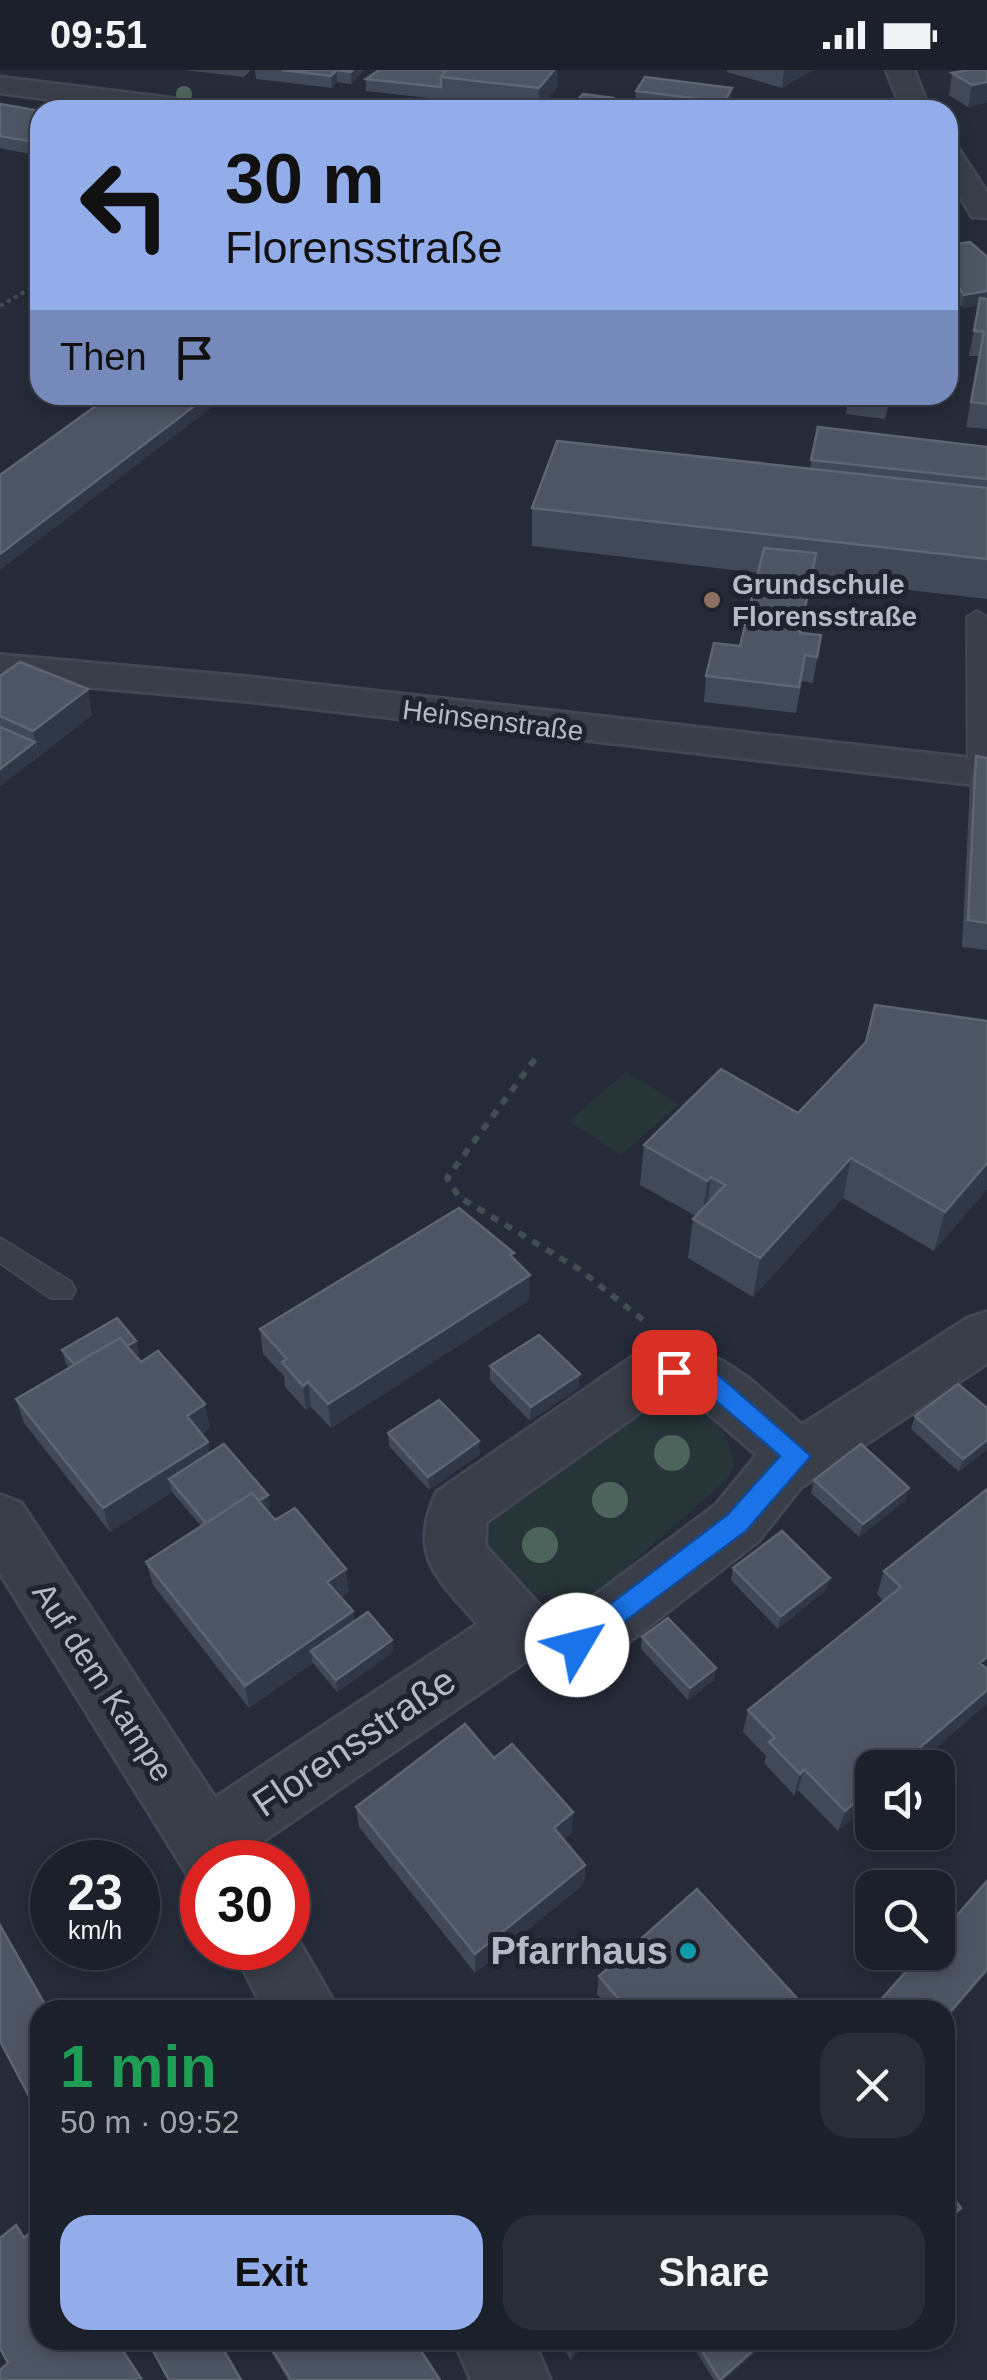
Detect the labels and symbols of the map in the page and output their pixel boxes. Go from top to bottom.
place label: Grundschule Florensstraße [732,569,917,632]
marker: Grundschule Florensstraße [701,589,723,611]
street label: Heinsenstraße [401,694,585,747]
pin [632,1330,717,1415]
street label: Auf dem Kampe [25,1576,181,1788]
position arrow [525,1593,629,1697]
street label: Florensstraße [245,1659,463,1825]
speed limit sign: 30 [180,1840,310,1970]
place label: Pfarrhaus [491,1930,668,1972]
marker: Pfarrhaus [677,1940,699,1962]

